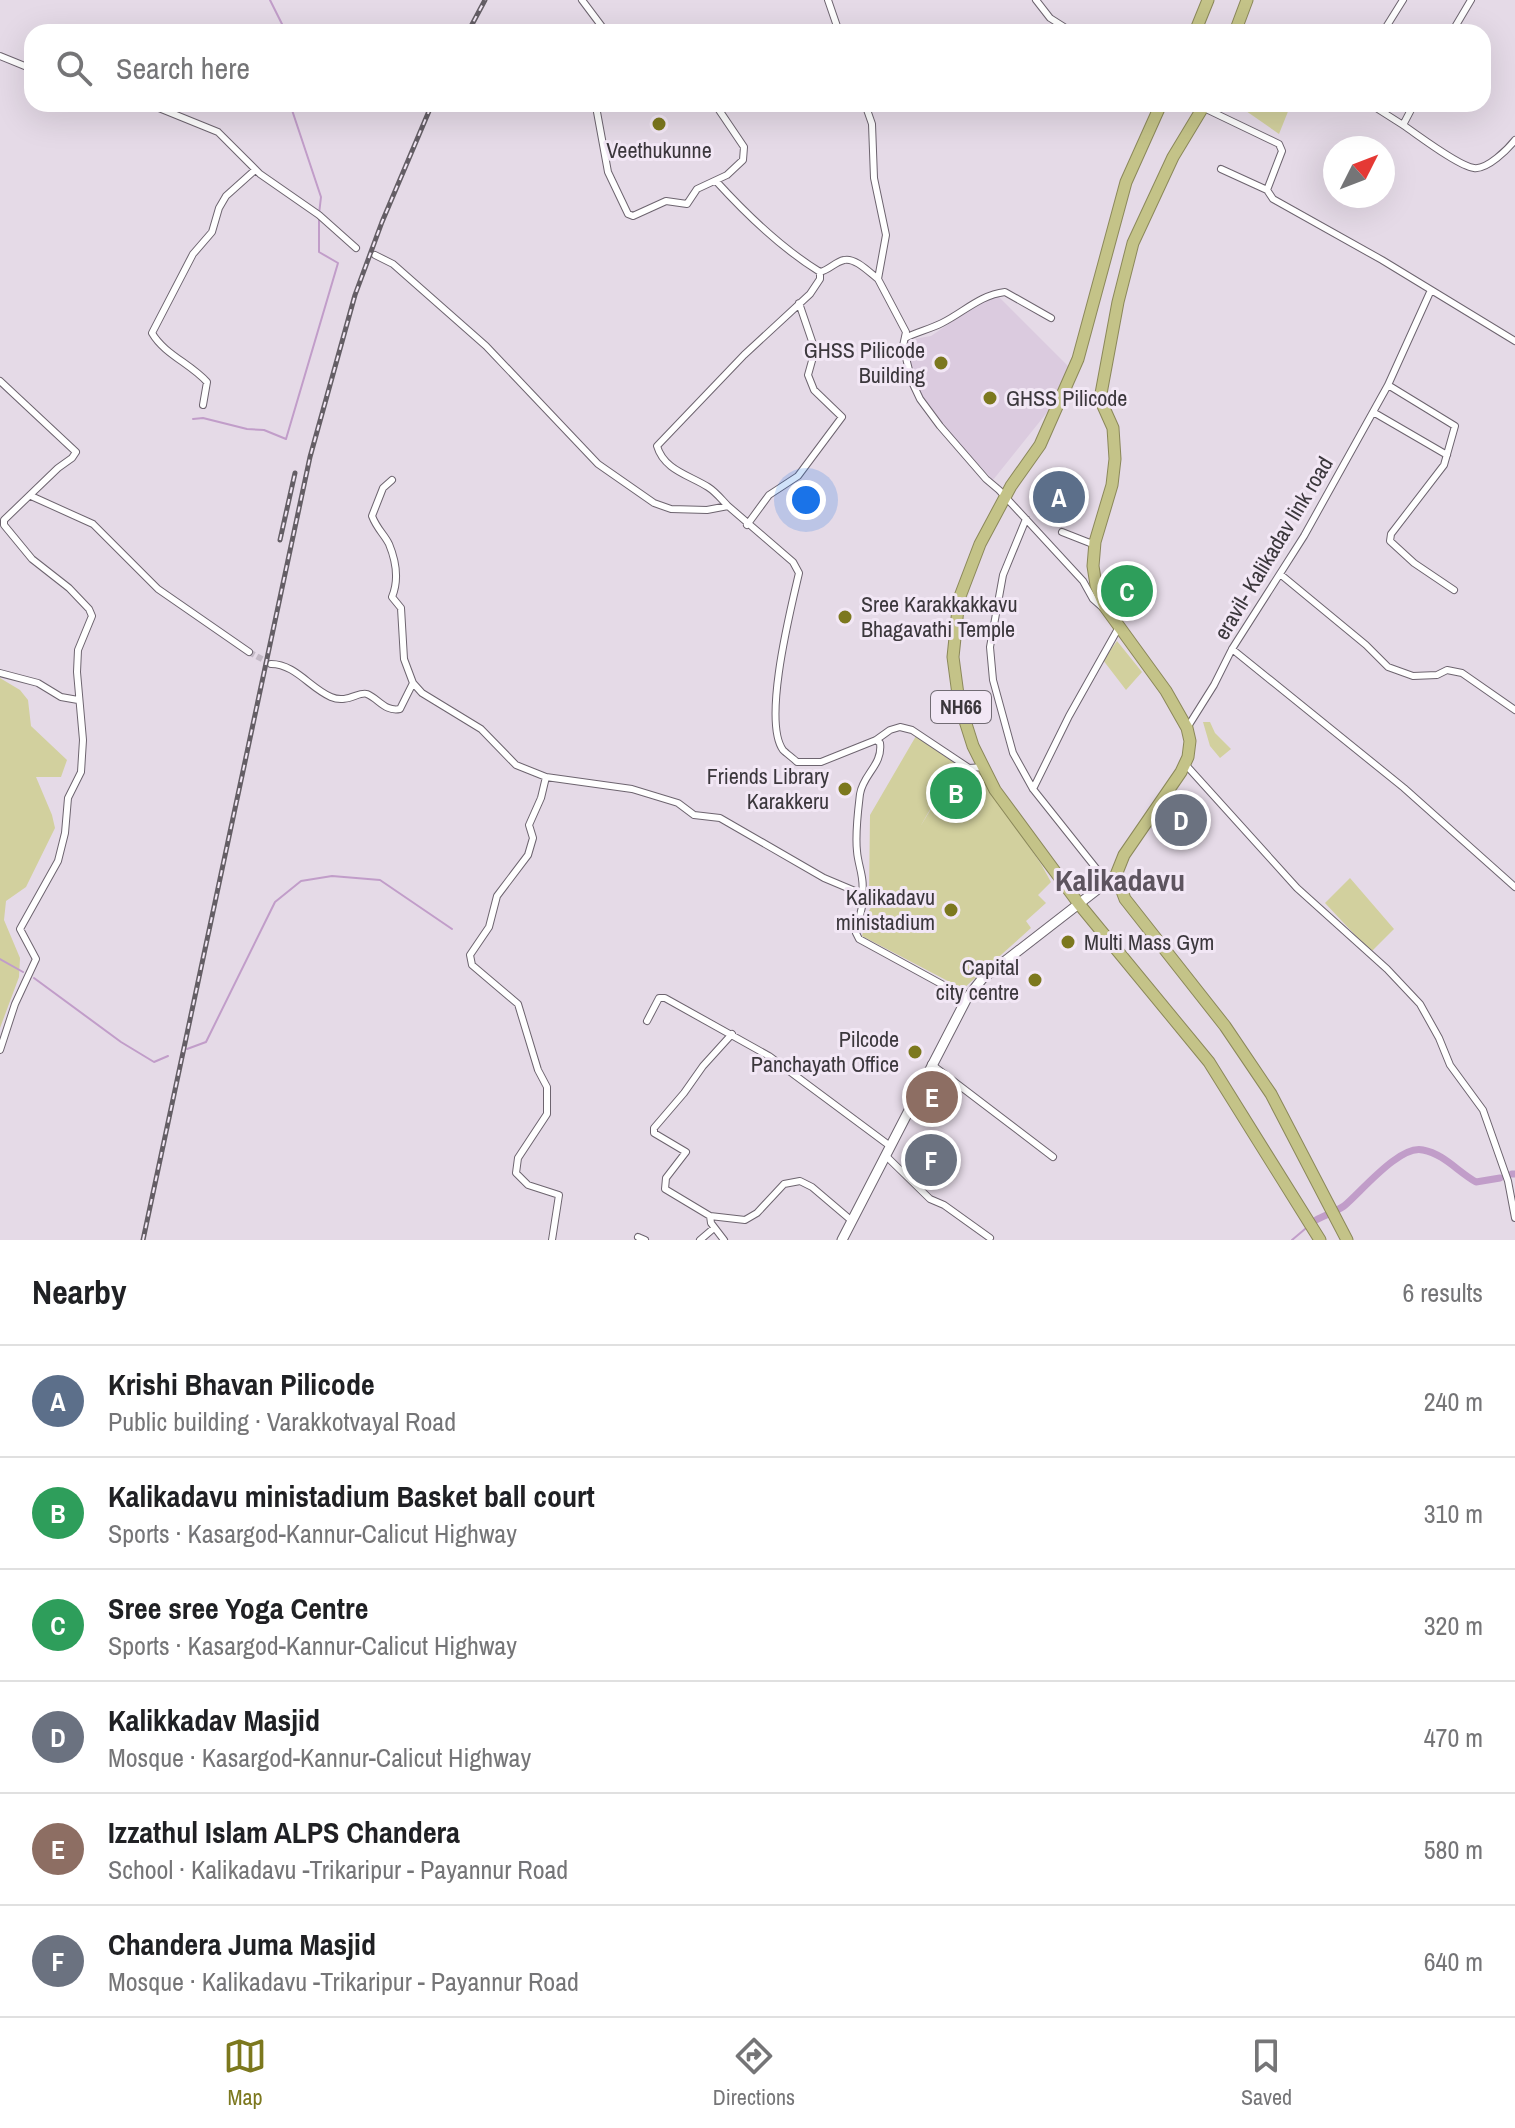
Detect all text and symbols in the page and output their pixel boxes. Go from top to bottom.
search box [24,24,1491,112]
icon: search [52,46,96,90]
text: Search here [116,48,250,88]
marker: Veethukunne [650,115,668,133]
place label: Veethukunne [606,135,712,165]
north arrow [1323,136,1395,208]
place label: GHSS Pilicode Building [804,335,925,390]
marker: GHSS Pilicode Building [932,354,950,372]
place label: GHSS Pilicode [1006,383,1127,413]
marker: GHSS Pilicode [981,389,999,407]
street label: eravil- Kalikadav link road [1206,451,1340,645]
pin: A [1033,467,1085,527]
your location [786,480,826,520]
pin: C [1101,561,1153,621]
place label: Sree Karakkakkavu Bhagavathi Temple [861,589,1017,644]
marker: Sree Karakkakkavu Bhagavathi Temple [836,608,854,626]
road number: NH66 [931,691,991,723]
place label: Friends Library Karakkeru [707,761,829,816]
pin: B [930,763,982,823]
marker: Friends Library Karakkeru [836,780,854,798]
pin: D [1155,790,1207,850]
district label: Kalikadavu [1055,860,1185,900]
place label: Kalikadavu ministadium [836,882,935,937]
marker: Kalikadavu ministadium [942,901,960,919]
place label: Multi Mass Gym [1084,927,1214,957]
marker: Multi Mass Gym [1059,933,1077,951]
place label: Capital city centre [936,952,1019,1007]
marker: Capital city centre [1026,971,1044,989]
place label: Pilcode Panchayath Office [751,1024,899,1079]
marker: Pilcode Panchayath Office [906,1043,924,1061]
pin: E [906,1067,958,1127]
pin: F [905,1130,957,1190]
text: Nearby [32,1269,127,1315]
text: 6 results [1402,1275,1483,1310]
text: Krishi Bhavan Pilicode [108,1364,375,1404]
text: A [50,1384,66,1419]
text: 240 m [1424,1384,1483,1419]
text: Public building · Varakkotvayal Road [108,1404,456,1439]
text: Kalikadavu ministadium Basket ball court [108,1476,595,1516]
text: B [50,1496,66,1531]
text: 310 m [1424,1496,1483,1531]
text: Sports · Kasargod-Kannur-Calicut Highway [108,1516,517,1551]
text: Sree sree Yoga Centre [108,1588,368,1628]
text: C [50,1608,66,1643]
text: 320 m [1424,1608,1483,1643]
text: Sports · Kasargod-Kannur-Calicut Highway [108,1628,517,1663]
text: Kalikkadav Masjid [108,1700,320,1740]
text: D [50,1720,66,1755]
text: 470 m [1424,1720,1483,1755]
text: Mosque · Kasargod-Kannur-Calicut Highway [108,1740,531,1775]
text: Izzathul Islam ALPS Chandera [108,1812,460,1852]
text: E [51,1832,65,1867]
text: 580 m [1424,1832,1483,1867]
text: School · Kalikadavu -Trikaripur - Payannur Road [108,1852,568,1887]
text: Chandera Juma Masjid [108,1924,376,1964]
text: F [51,1944,65,1979]
text: 640 m [1424,1944,1483,1979]
text: Mosque · Kalikadavu -Trikaripur - Payannur Road [108,1964,579,1999]
tab: Map [223,2034,267,2112]
tab: Directions [713,2034,795,2112]
tab: Saved [1241,2034,1292,2112]

